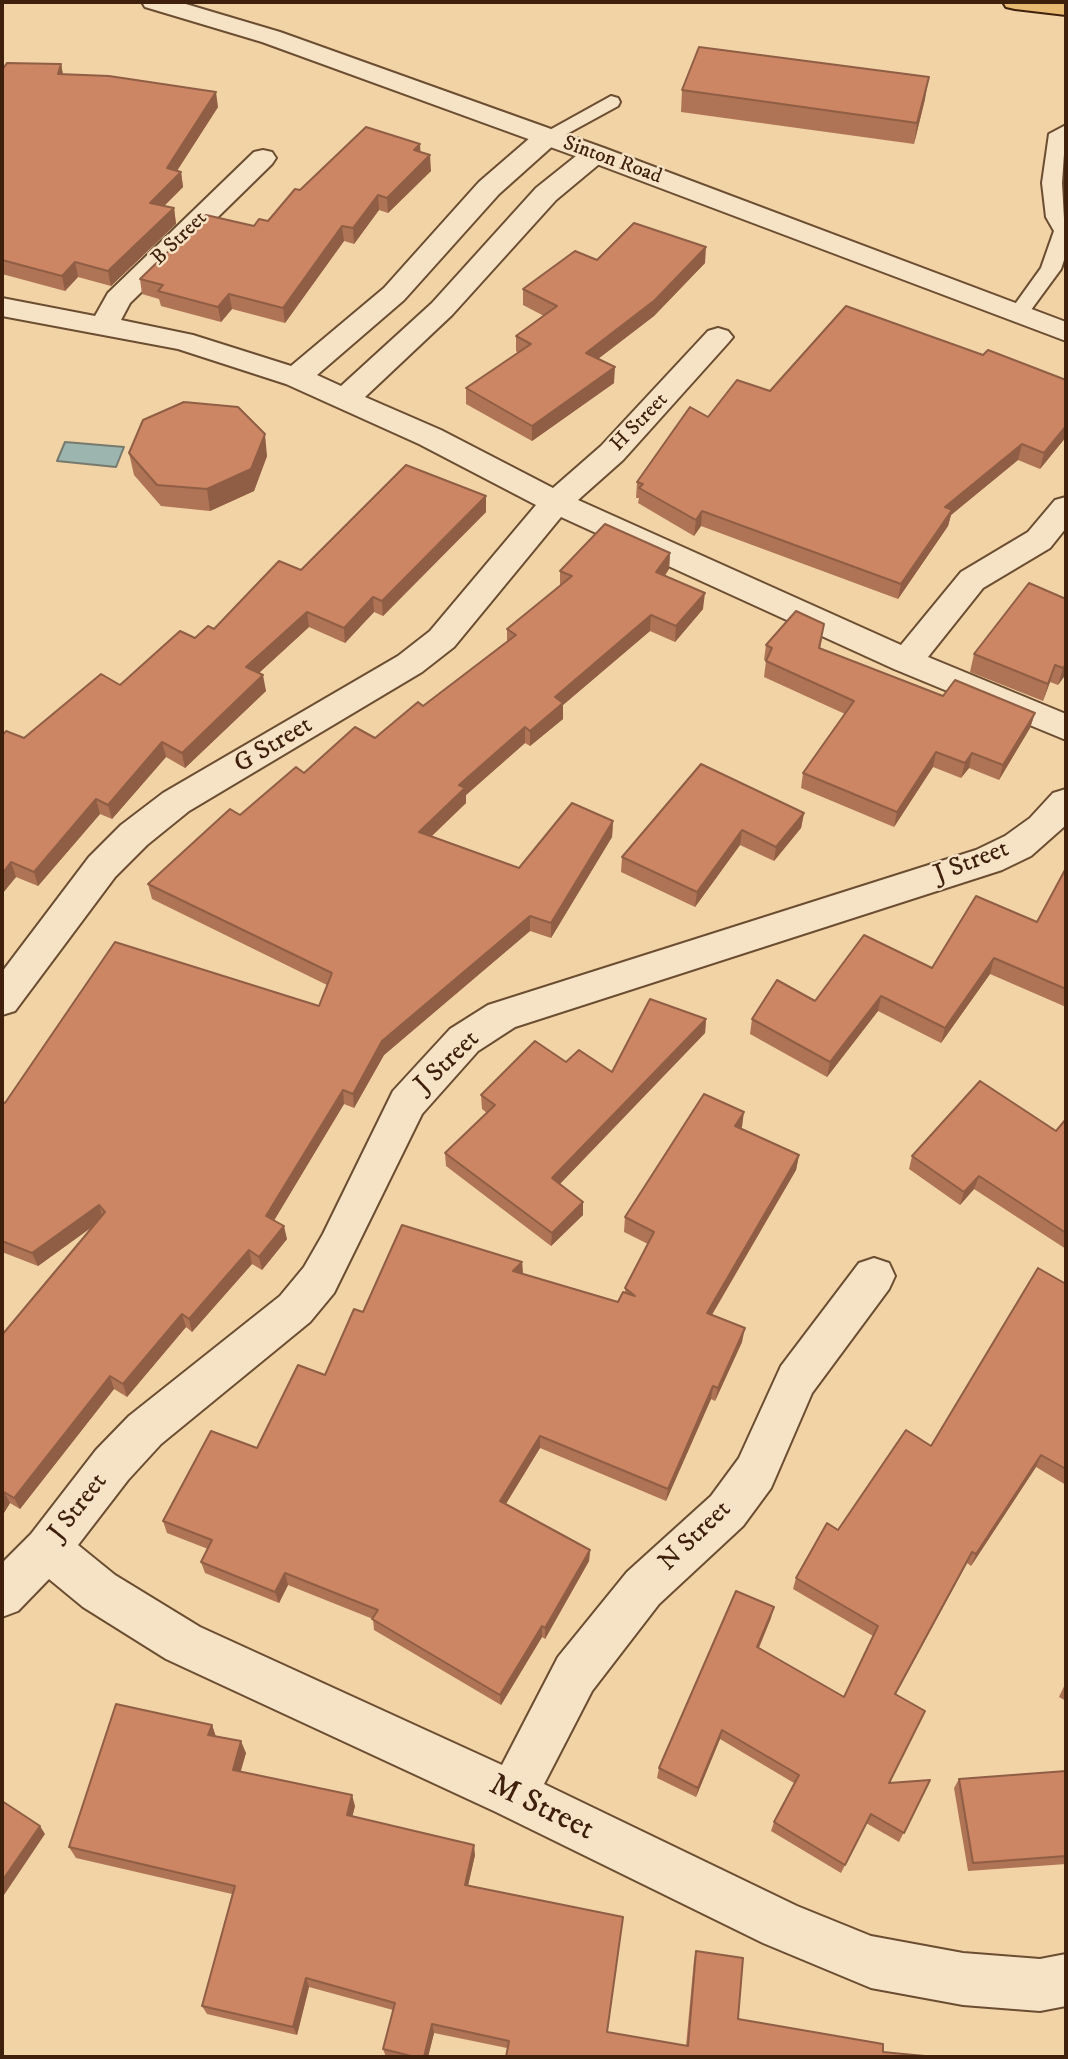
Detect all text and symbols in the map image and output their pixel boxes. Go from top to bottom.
street label: Sinton Road [559,132,665,190]
street label: B Street [147,207,213,271]
street label: H Street [606,388,674,458]
street label: G Street [229,711,319,781]
street label: J Street [930,835,1014,891]
street label: J Street [409,1025,487,1101]
street label: J Street [43,1468,115,1548]
street label: N Street [653,1495,739,1579]
street label: M Street [482,1767,600,1851]

